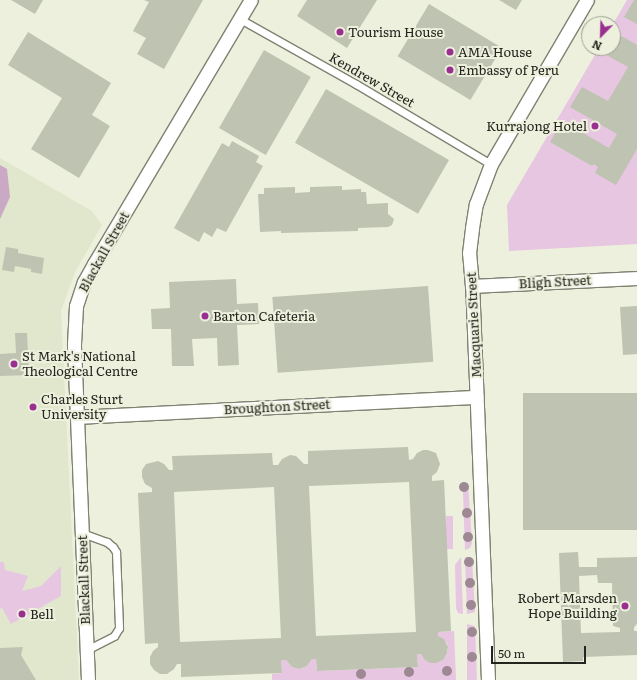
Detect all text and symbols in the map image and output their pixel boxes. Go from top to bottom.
north arrow [581,16,621,56]
place label: Tourism House [348,24,443,40]
marker: Tourism House [335,27,345,37]
text: N [589,37,604,55]
place label: AMA House [458,44,532,60]
marker: AMA House [445,47,455,57]
street label: Kendrew Street [326,49,418,111]
place label: Embassy of Peru [458,62,559,78]
marker: Embassy of Peru [445,65,455,75]
place label: Kurrajong Hotel [486,118,587,134]
marker: Kurrajong Hotel [590,121,600,131]
street label: Blackall Street [75,209,133,295]
street label: Macquarie Street [463,272,485,378]
street label: Bligh Street [518,272,592,292]
place label: Barton Cafeteria [213,308,315,324]
marker: Barton Cafeteria [200,311,210,321]
place label: St Mark's National Theological Centre [22,349,138,380]
marker: St Mark's National Theological Centre [9,359,19,369]
place label: Charles Sturt University [41,392,123,423]
street label: Broughton Street [223,396,331,418]
marker: Charles Sturt University [28,402,38,412]
street label: Blackall Street [75,535,93,625]
place label: Robert Marsden Hope Building [517,591,617,622]
marker: Robert Marsden Hope Building [620,601,630,611]
place label: Bell [30,606,54,622]
marker: Bell [17,609,27,619]
scale bar [493,638,588,664]
text: 50 m [498,644,525,662]

